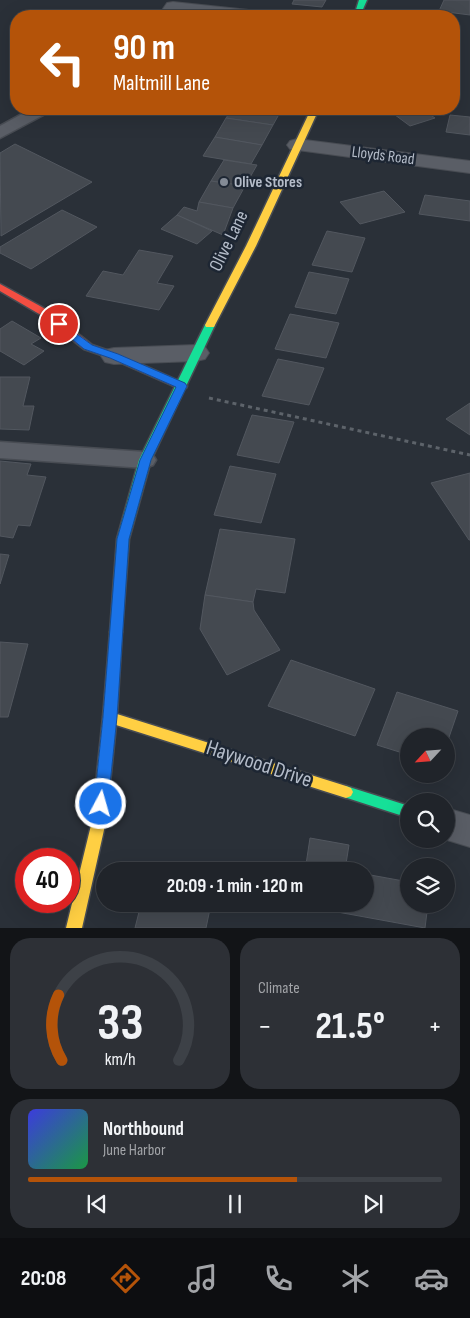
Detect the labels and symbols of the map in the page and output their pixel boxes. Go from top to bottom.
street label: Lloyds Road [351,143,415,169]
place label: Olive Stores [234,173,302,192]
marker: Olive Stores [218,176,230,188]
street label: Olive Lane [204,207,254,275]
pin [38,303,80,345]
north arrow [400,728,455,782]
street label: Haywood Drive [203,734,315,794]
position arrow [74,777,126,829]
speed limit sign: 40 [15,848,80,913]

